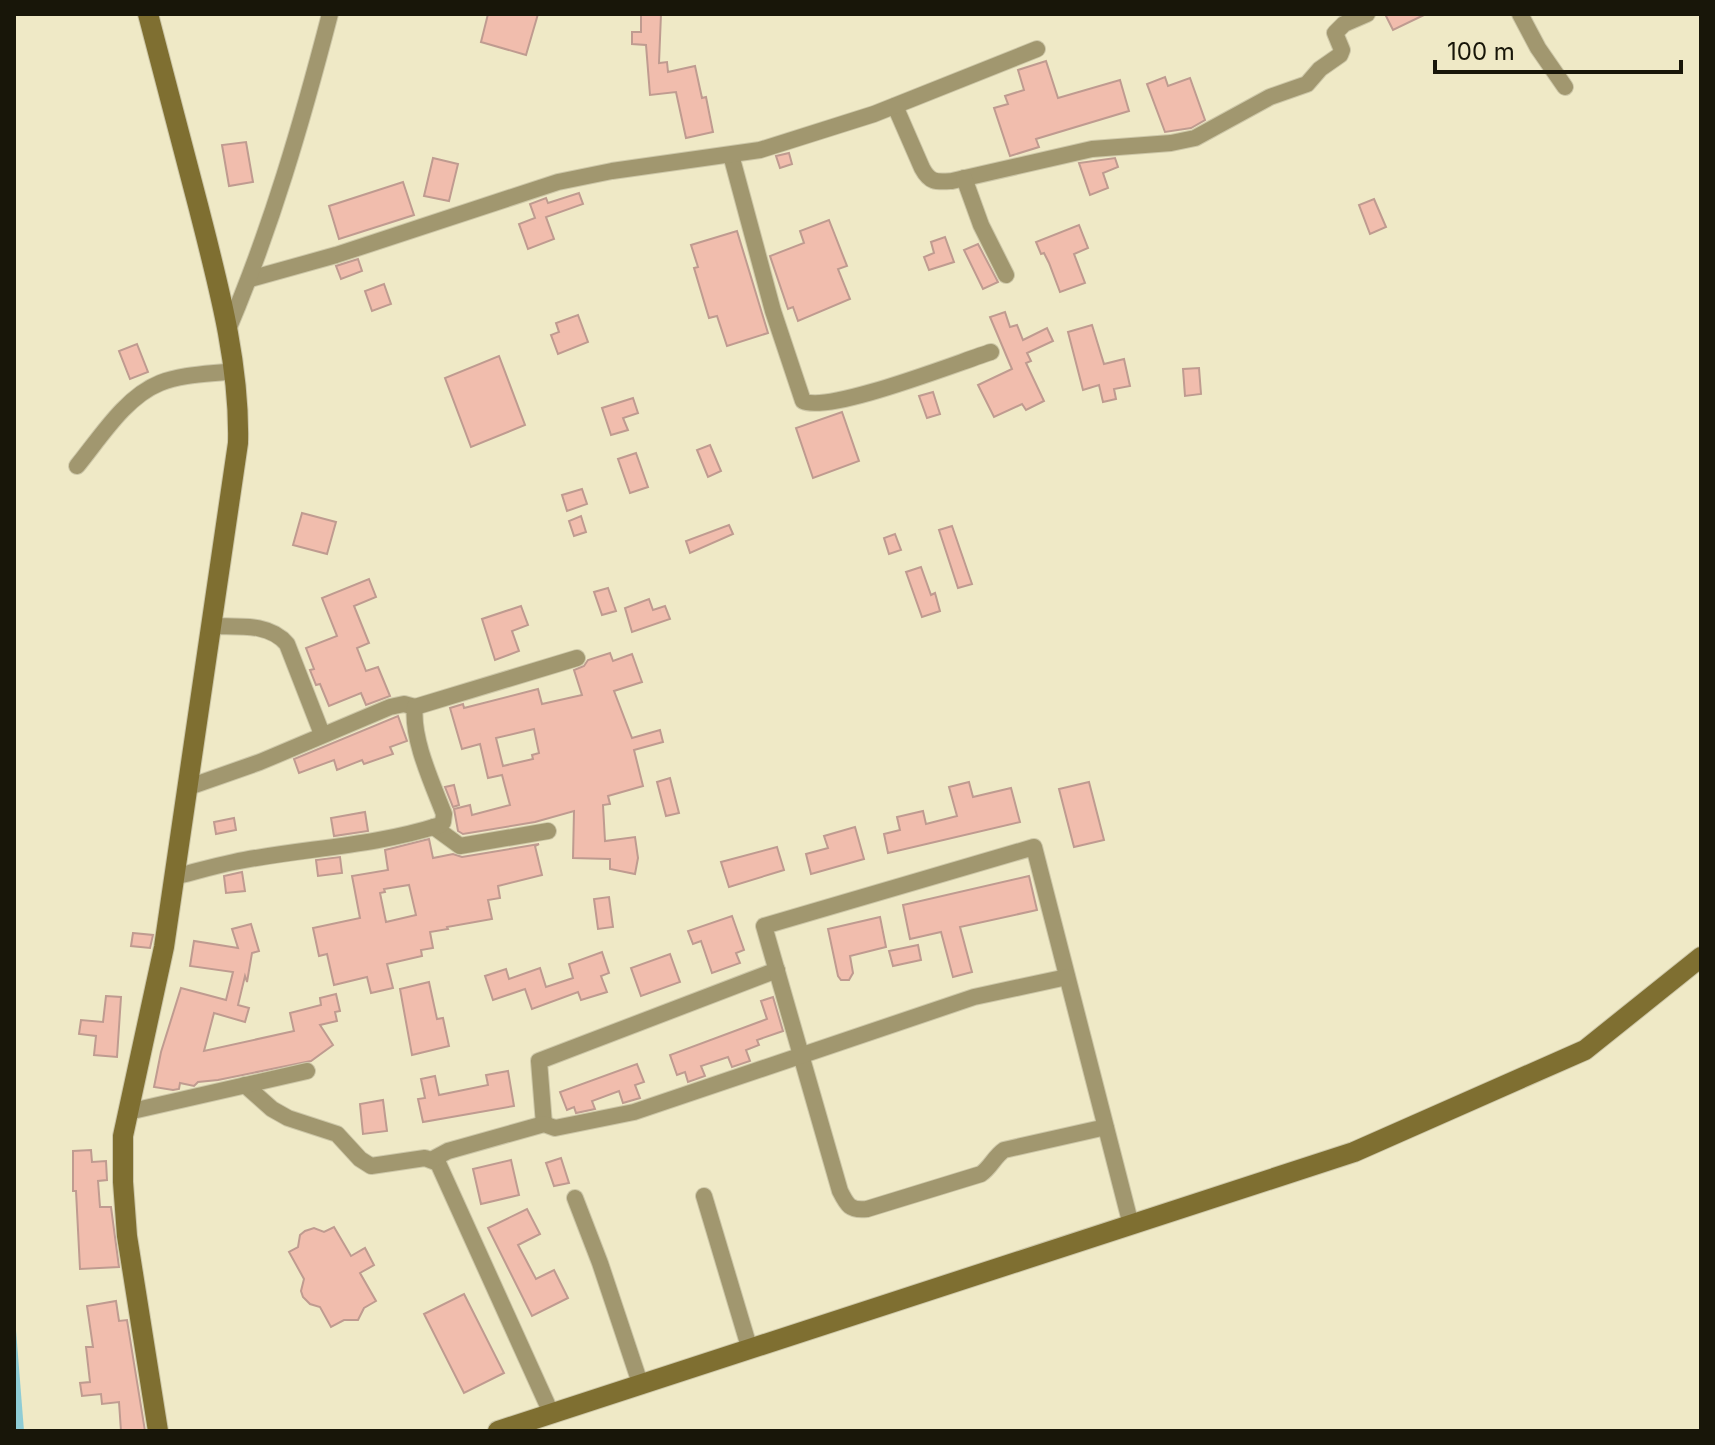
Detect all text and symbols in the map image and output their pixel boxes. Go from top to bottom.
scale bar [1435,24,1681,74]
text: 100 m [1447,37,1515,66]

